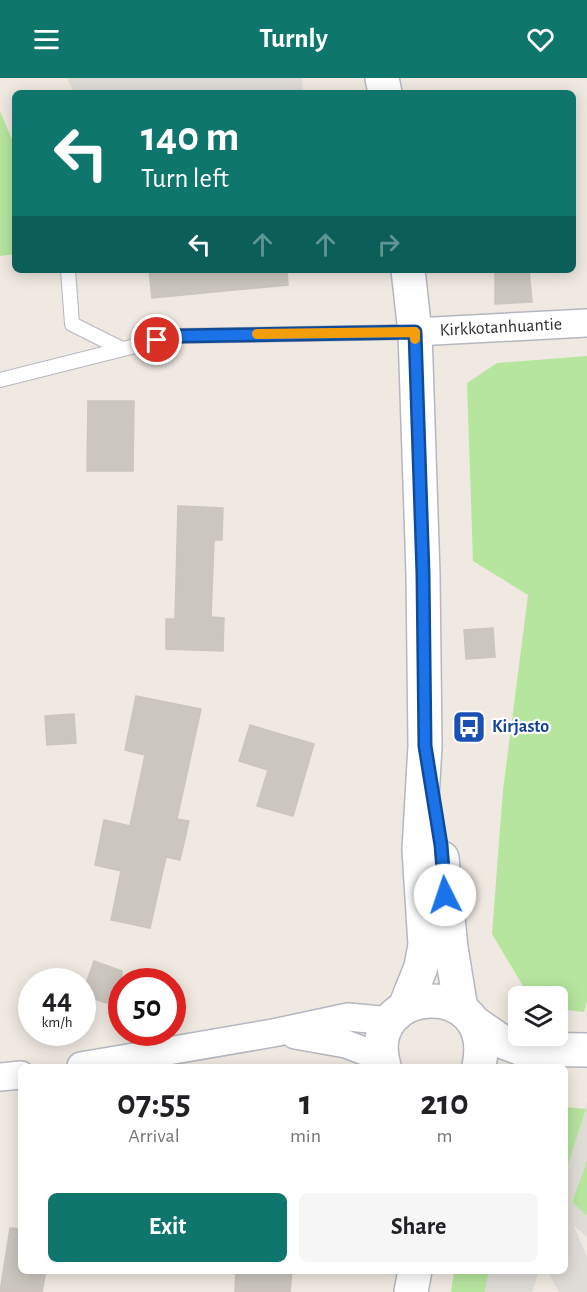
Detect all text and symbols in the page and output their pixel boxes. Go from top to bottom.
icon: menu [30,23,63,56]
icon: heart [524,23,557,56]
text: Turnly [259,25,328,52]
icon: left [42,114,120,192]
text: 140 m [141,116,239,158]
text: Turn left [141,165,229,192]
icon: left [183,228,216,261]
icon: ahead [246,228,279,261]
icon: ahead [309,228,342,261]
icon: right [372,228,405,261]
pin [131,314,182,365]
street label: Kirkkotanhuantie [439,315,563,340]
icon: arrive [140,323,173,356]
bus stop icon: Kirjasto [451,709,487,745]
place label: Kirjasto [492,718,549,736]
position arrow [413,863,477,927]
speed limit sign: 50 [108,968,186,1046]
text: 44 [42,985,72,1015]
map controls [508,986,568,1046]
button: layers [508,986,568,1046]
text: km/h [42,1015,72,1030]
text: 07:55 [117,1085,191,1121]
text: 1 [299,1085,312,1121]
text: 210 [420,1085,469,1121]
text: Arrival [128,1126,180,1146]
text: min [290,1126,321,1146]
text: m [437,1126,453,1146]
button: Exit [48,1193,287,1262]
button: Share [299,1193,538,1262]

